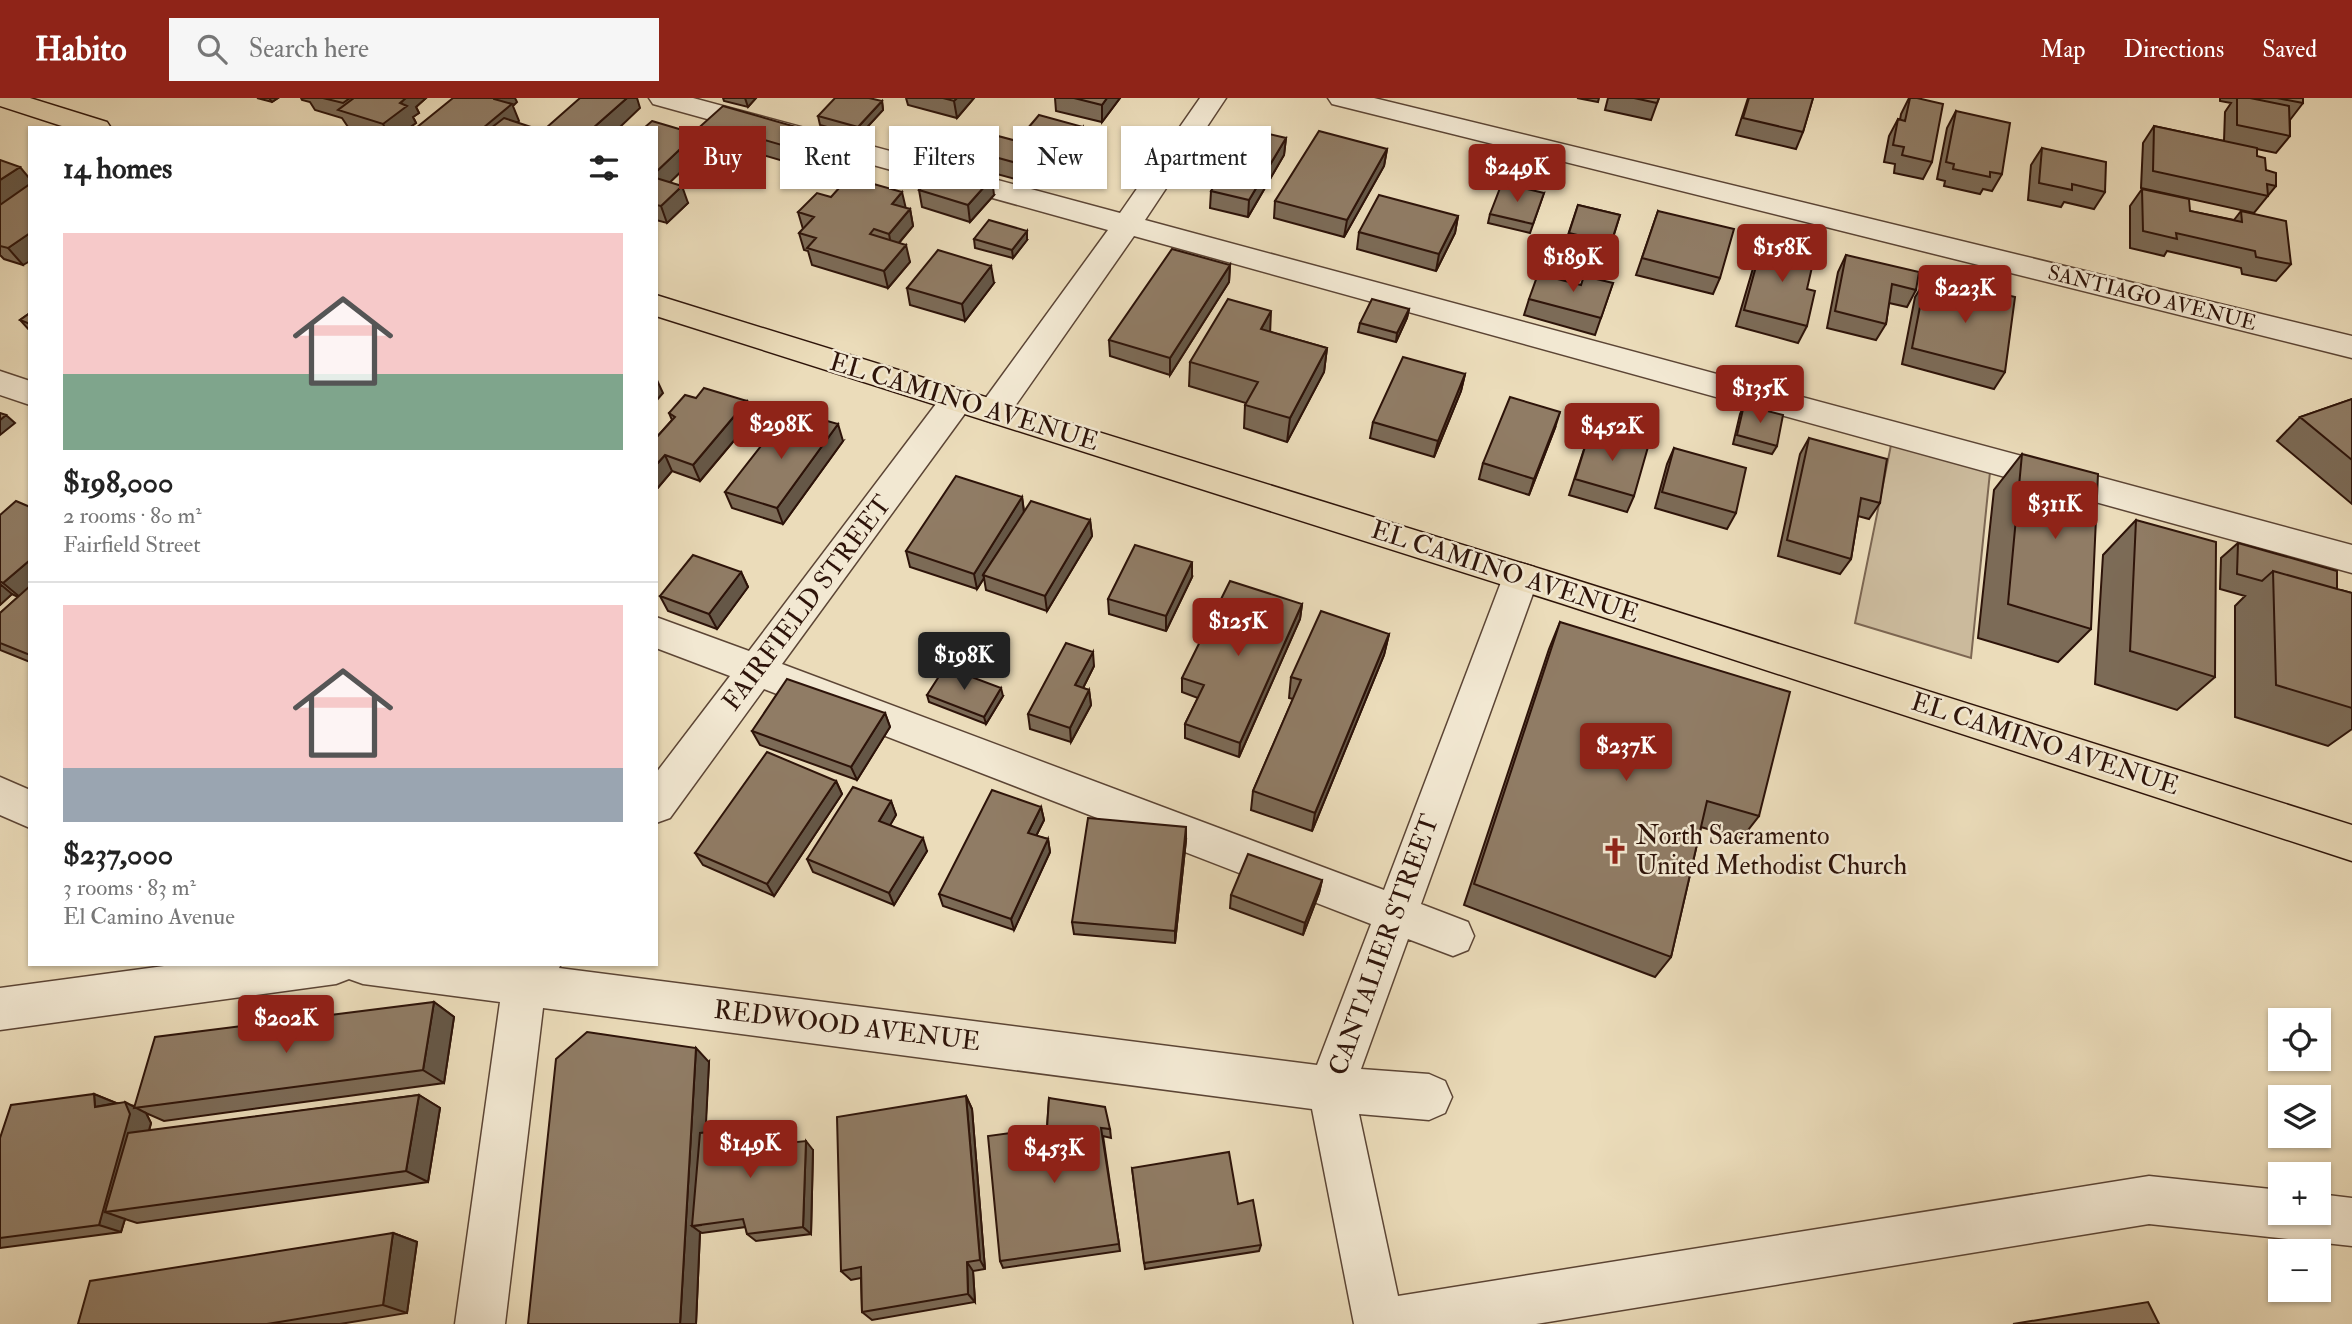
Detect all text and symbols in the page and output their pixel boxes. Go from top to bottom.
search box [169,18,659,81]
text: Habito [35,29,127,70]
icon: search [193,30,231,68]
text: Search here [249,33,369,65]
text: Map [2040,34,2085,65]
text: Directions [2123,34,2224,65]
text: Saved [2262,34,2317,65]
chip: Buy [679,126,766,189]
chip: Rent [780,126,875,189]
chip: Filters [889,126,999,189]
chip: New [1013,126,1107,189]
chip: Apartment [1121,126,1271,189]
pin: $249K [1468,144,1566,204]
icon: filters [585,149,623,187]
text: 14 homes [63,150,172,187]
text: $249K [1485,152,1549,181]
pin: $158K [1733,225,1831,284]
text: $158K [1753,232,1811,261]
pin: $189K [1524,234,1622,294]
text: $189K [1543,242,1603,271]
street label: SANTIAGO AVENUE [2045,259,2259,337]
pin: $223K [1916,266,2014,325]
text: $223K [1934,273,1996,302]
icon: home [280,278,406,404]
street label: EL CAMINO AVENUE [826,346,1102,458]
pin: $135K [1711,366,1809,425]
text: $135K [1732,373,1788,402]
pin: $298K [732,402,830,461]
pin: $452K [1563,404,1661,463]
text: $298K [749,409,813,438]
text: $452K [1580,411,1644,440]
text: $198,000 [63,464,173,501]
pin: $311K [2006,482,2104,541]
street label: FAIRFIELD STREET [716,489,898,717]
text: $311K [2028,489,2082,518]
text: 2 rooms · 80 m² [63,501,202,530]
street label: EL CAMINO AVENUE [1367,514,1643,630]
text: Fairfield Street [63,530,201,559]
pin: $125K [1189,598,1287,658]
text: $125K [1208,606,1268,635]
pin: $198K [915,632,1013,692]
text: $198K [934,640,994,669]
icon: home [280,650,406,776]
street label: EL CAMINO AVENUE [1907,686,2183,802]
pin: $237K [1577,724,1675,783]
text: $237K [1596,731,1656,760]
street label: CANTALIER STREET [1322,810,1446,1080]
place label: North Sacramento United Methodist Church [1636,820,1908,882]
text: $237,000 [63,836,173,873]
church icon: North Sacramento United Methodist Church [1600,836,1630,866]
text: 3 rooms · 83 m² [63,873,196,902]
text: El Camino Avenue [63,902,235,931]
street label: REDWOOD AVENUE [712,994,982,1058]
pin: $202K [237,996,335,1055]
text: $202K [254,1003,318,1032]
map controls [2268,1008,2331,1302]
button: locate [2268,1008,2331,1071]
button: layers [2268,1085,2331,1148]
pin: $149K [701,1121,799,1180]
pin: $453K [1005,1126,1103,1185]
text: $149K [719,1128,781,1157]
text: $453K [1024,1133,1084,1162]
button: + [2268,1162,2331,1225]
button: − [2268,1239,2331,1302]

